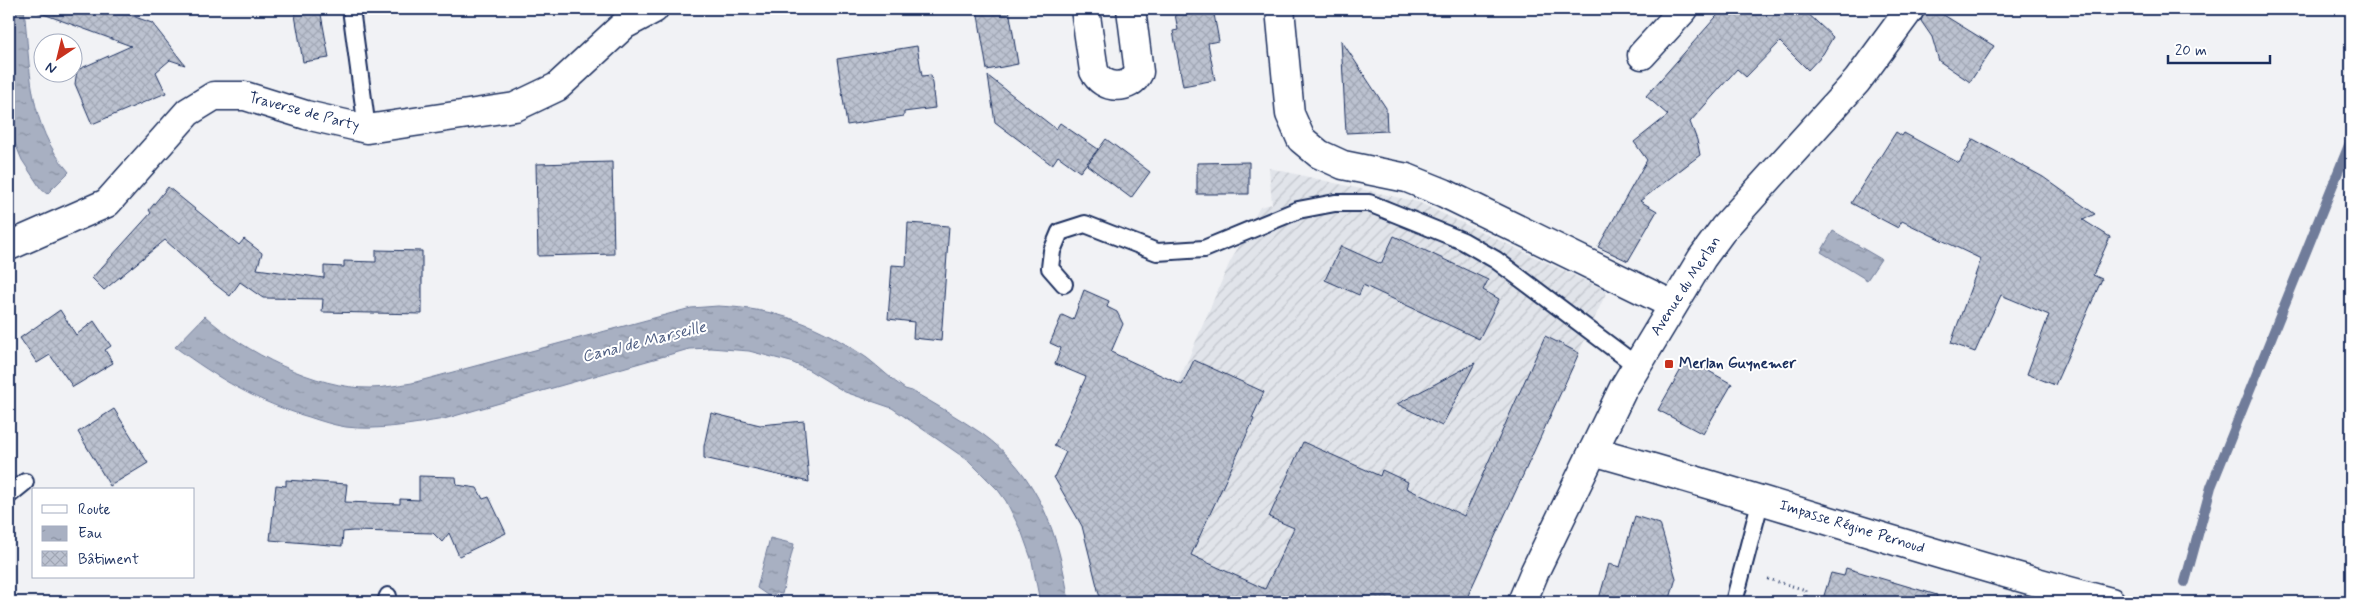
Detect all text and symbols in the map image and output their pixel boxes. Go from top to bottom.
north arrow [32,32,82,82]
scale bar [2168,32,2270,64]
text: 20 m [2175,41,2207,61]
text: N [42,58,60,78]
street label: Traverse de Party [246,88,362,136]
street label: Avenue du Merlan [1646,232,1726,340]
water label: Canal de Marseille [580,316,709,368]
place label: Merlan Guynemer [1679,354,1797,374]
marker: Merlan Guynemer [1663,358,1675,370]
legend [32,488,195,578]
street label: Impasse Régine Pernoud [1777,495,1927,559]
text: Route [78,500,111,520]
text: Eau [78,524,102,544]
text: Bâtiment [78,550,139,570]

